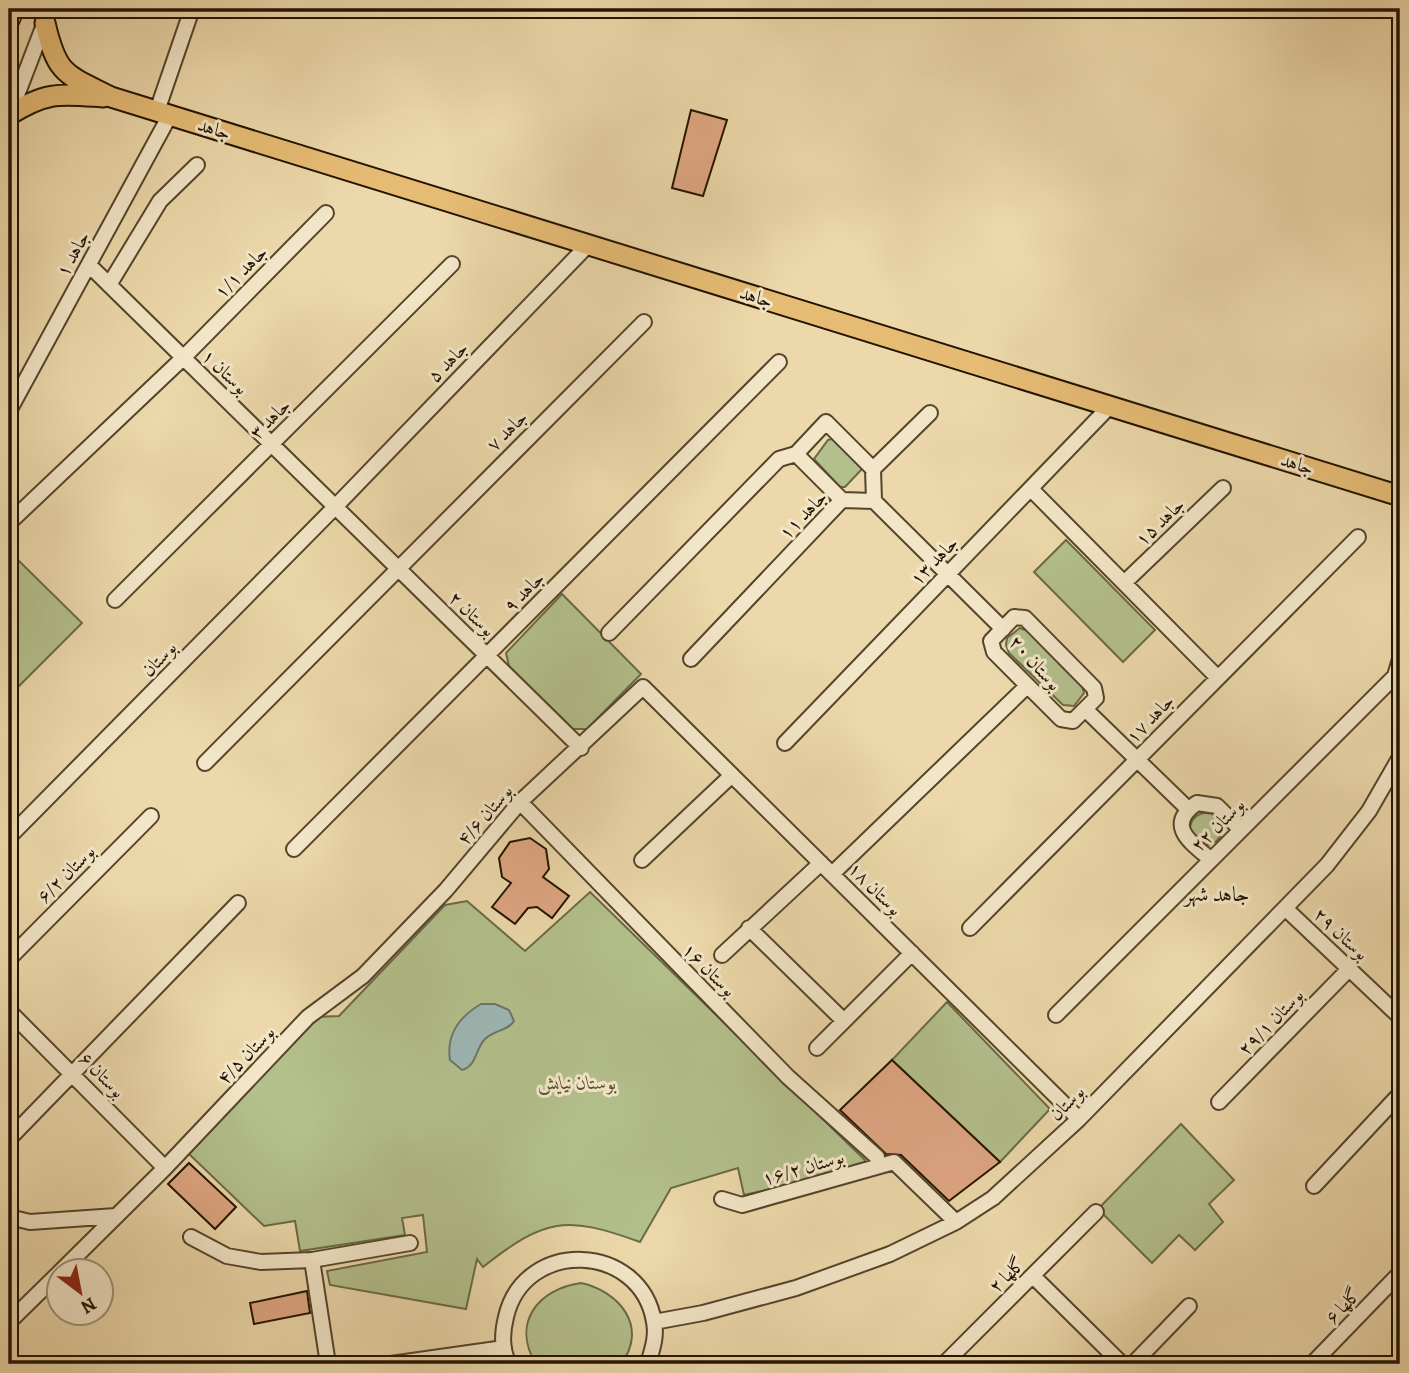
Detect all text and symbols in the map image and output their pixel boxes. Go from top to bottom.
street label: جاهد [194,112,234,146]
street label: جاهد ۱ [50,227,96,281]
street label: جاهد ۱/۱ [209,240,273,304]
street label: جاهد [736,280,776,314]
street label: جاهد ۵ [422,336,474,388]
street label: بوستان ۱ [196,343,254,401]
street label: جاهد ۳ [244,393,296,445]
street label: جاهد ۷ [481,405,533,457]
street label: جاهد [1277,447,1317,481]
street label: جاهد ۱۱ [773,485,833,545]
street label: جاهد ۱۵ [1130,492,1190,552]
street label: جاهد ۱۳ [904,531,964,591]
street label: جاهد ۹ [498,566,550,618]
street label: بوستان ۲ [443,585,501,643]
street label: بوستان ۲۰ [1003,629,1067,697]
street label: بوستان [135,635,183,683]
street label: جاهد ۱۷ [1120,689,1180,749]
street label: بوستان ۴/۶ [451,779,519,851]
street label: بوستان ۲۲ [1185,792,1251,858]
street label: بوستان ۶/۲ [31,839,101,909]
street label: بوستان ۱۸ [842,856,908,922]
district label: جاهد شهر [1182,880,1250,908]
street label: بوستان ۲۹ [1308,902,1374,966]
street label: بوستان ۱۶ [676,937,742,1003]
street label: بوستان ۲۹/۱ [1232,983,1310,1061]
street label: بوستان ۴/۵ [211,1020,281,1090]
street label: بوستان ۶ [73,1046,131,1104]
park label: بوستان نیایش [537,1070,617,1096]
street label: بوستان [1043,1079,1091,1127]
street label: بوستان ۱۶/۲ [759,1144,847,1192]
street label: گلها ۲ [983,1251,1031,1299]
north arrow [46,1258,116,1328]
street label: گلها ۶ [1319,1282,1367,1330]
text: N [76,1291,101,1320]

